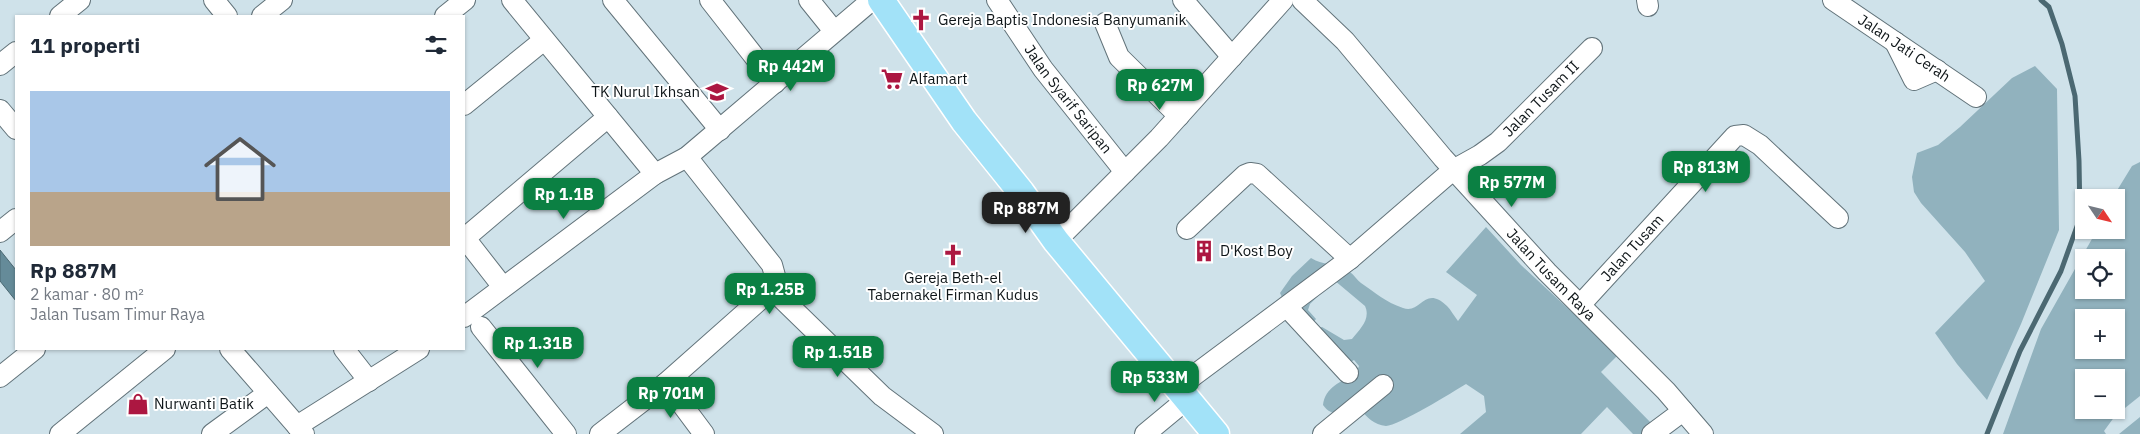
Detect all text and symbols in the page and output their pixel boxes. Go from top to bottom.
church icon: Gereja Baptis Indonesia Banyumanik [908,7,934,33]
place label: Gereja Baptis Indonesia Banyumanik [938,10,1186,29]
street label: Jalan Jati Cerah [1855,10,1954,86]
text: 11 properti [30,31,140,59]
icon: filters [422,31,450,59]
street label: Jalan Syarif Saripan [1020,41,1117,157]
pin: Rp 442M [745,49,837,92]
text: Rp 442M [758,56,824,76]
street label: Jalan Tusam II [1499,56,1583,141]
supermarket icon: Alfamart [879,66,905,92]
pin: Rp 627M [1114,68,1206,111]
place label: Alfamart [909,69,968,88]
text: Rp 627M [1127,75,1193,95]
school or university icon: TK Nurul Ikhsan [704,79,730,105]
place label: TK Nurul Ikhsan [591,82,700,101]
icon: home [195,124,285,214]
pin: Rp 813M [1660,150,1752,193]
text: Rp 813M [1673,157,1739,177]
pin: Rp 577M [1466,166,1558,208]
text: Rp 577M [1479,172,1545,192]
pin: Rp 1.1B [518,178,610,220]
text: Rp 1.1B [534,184,594,204]
north arrow [2075,189,2125,239]
map controls [2075,189,2125,419]
pin: Rp 887M [980,192,1072,234]
text: Rp 887M [993,198,1059,218]
street label: Jalan Tusam [1596,210,1668,285]
street label: Jalan Tusam Raya [1503,224,1600,324]
building icon: D'Kost Boy [1191,238,1217,264]
place label: D'Kost Boy [1220,241,1293,260]
church icon: Gereja Beth-el Tabernakel Firman Kudus [940,242,966,268]
button: locate [2075,249,2125,299]
text: Rp 887M [30,256,117,284]
place label: Gereja Beth-el Tabernakel Firman Kudus [867,268,1039,304]
pin: Rp 1.25B [718,272,822,315]
text: Rp 1.25B [736,279,804,299]
text: 2 kamar · 80 m² [30,284,144,304]
text: Jalan Tusam Timur Raya [30,304,205,324]
button: + [2075,309,2125,359]
pin: Rp 1.31B [486,326,590,369]
text: Rp 1.31B [504,333,572,353]
pin: Rp 1.51B [786,336,890,378]
text: Rp 1.51B [804,342,872,362]
pin: Rp 533M [1109,360,1201,403]
text: Rp 533M [1122,367,1188,387]
button: − [2075,369,2125,419]
pin: Rp 701M [625,376,717,419]
text: Rp 701M [638,383,704,403]
shop icon: Nurwanti Batik [125,391,151,417]
place label: Nurwanti Batik [154,394,254,413]

